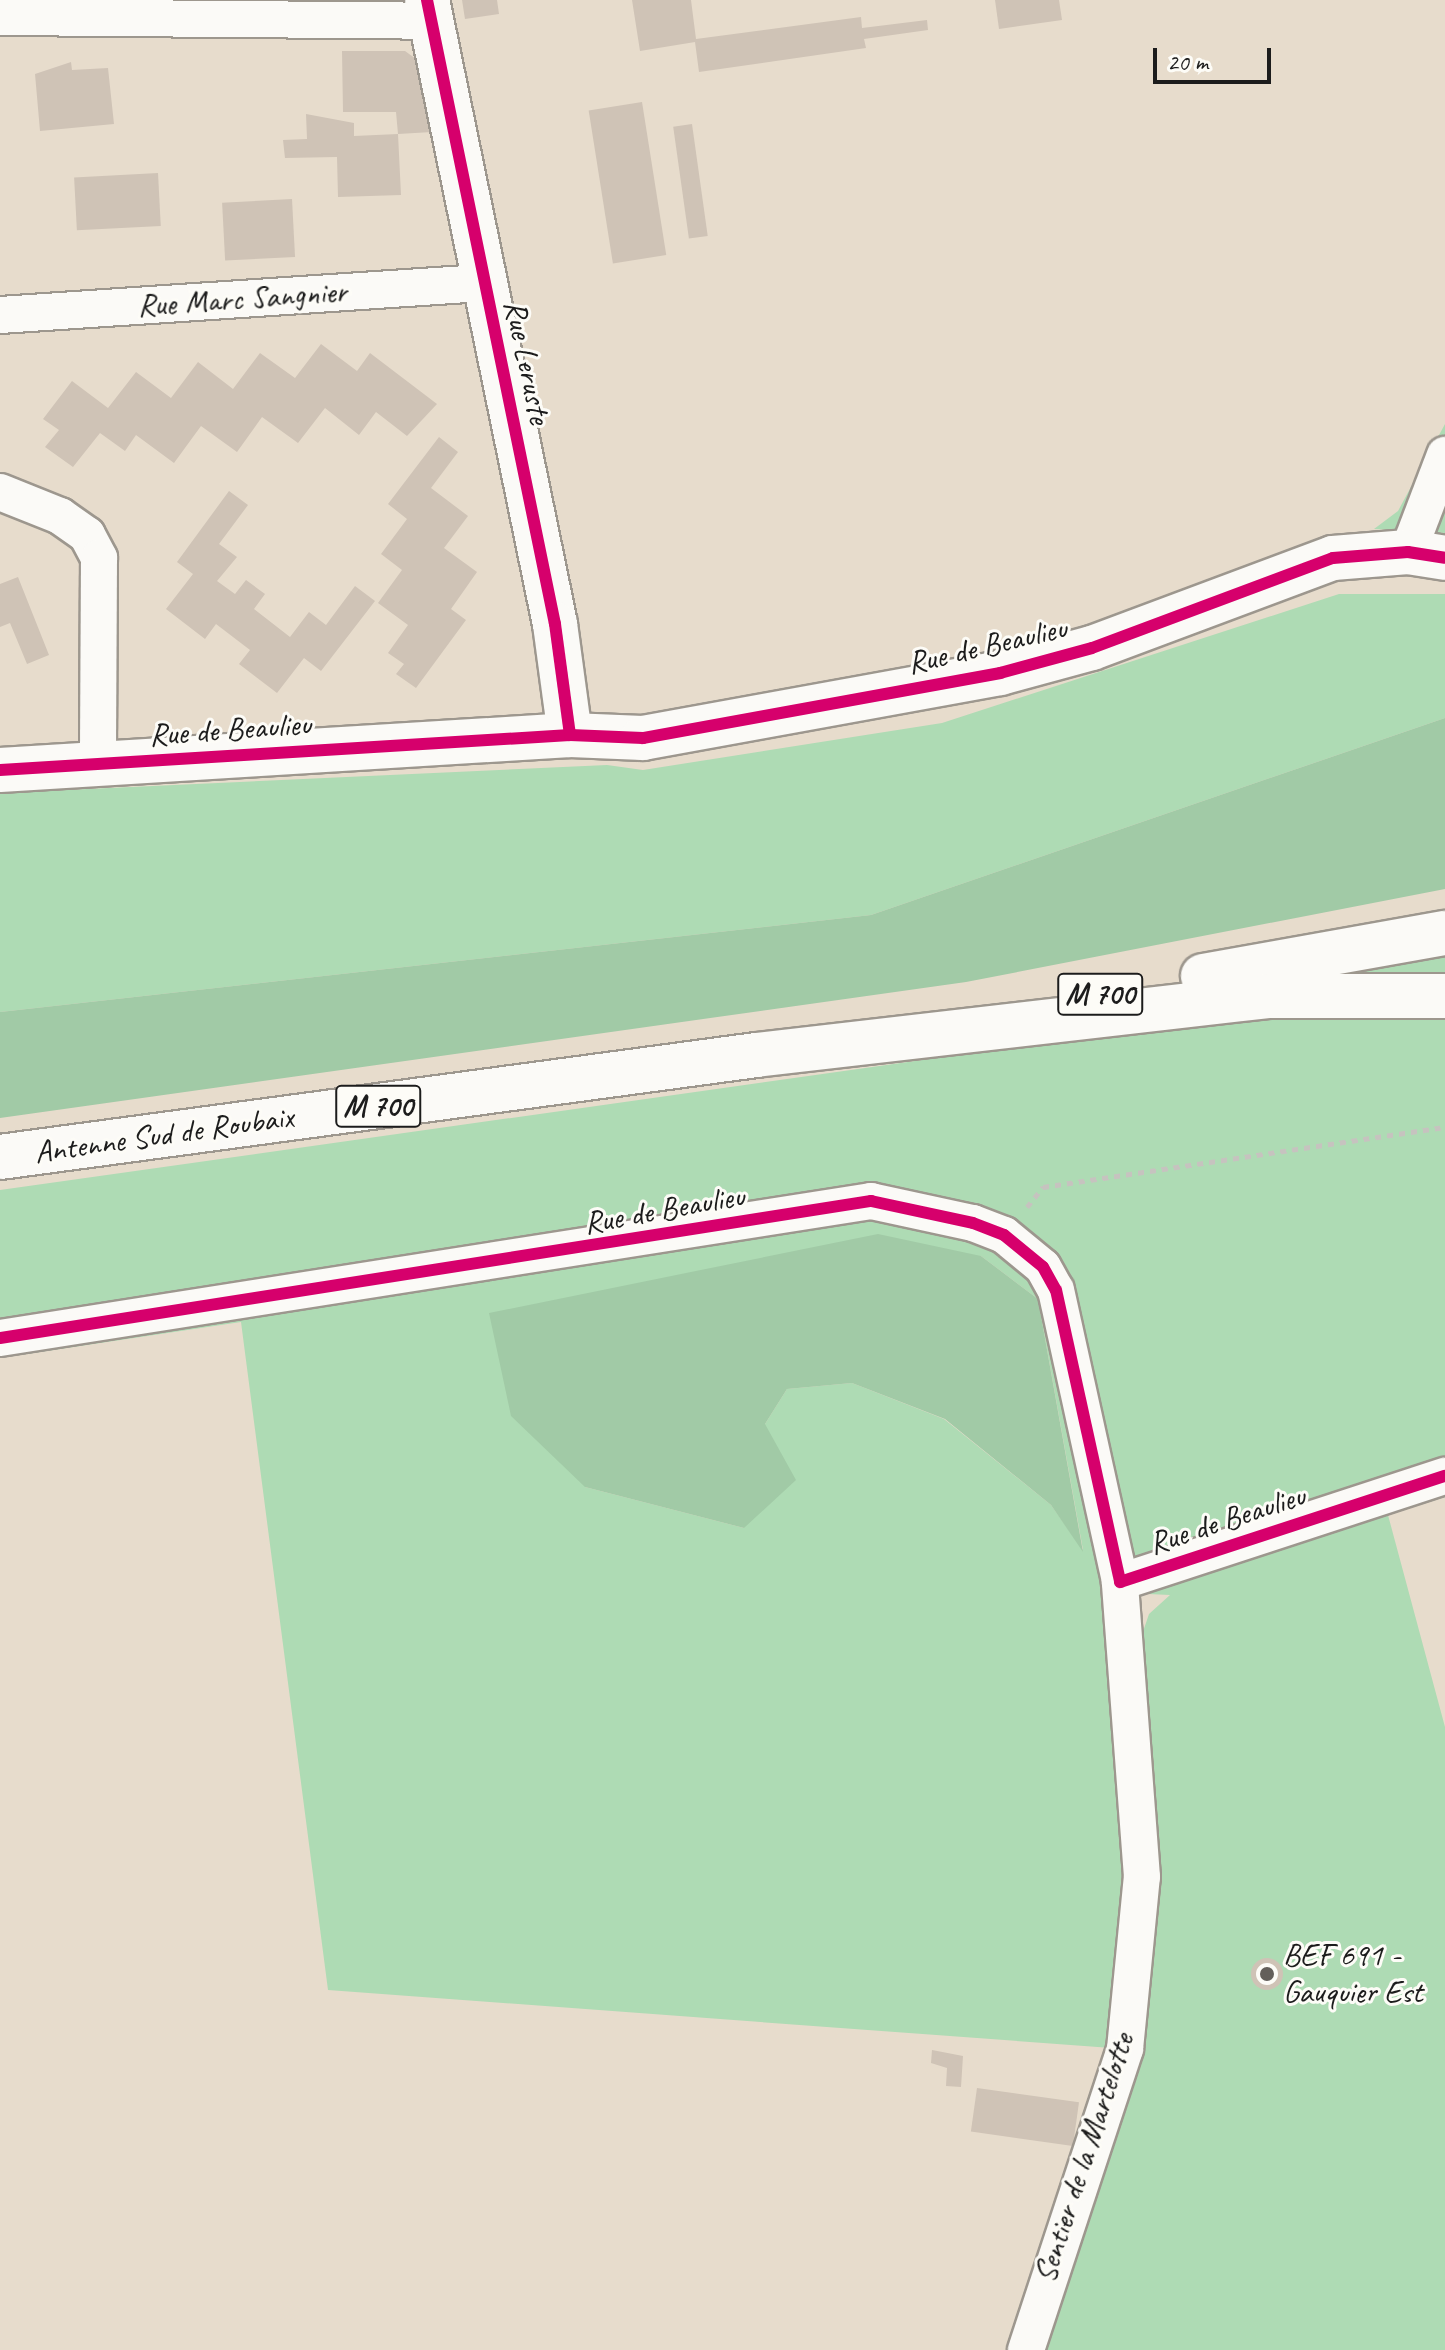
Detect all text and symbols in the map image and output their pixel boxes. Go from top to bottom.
scale bar [1157,32,1275,82]
text: 20 m [1167,47,1208,77]
street label: Rue Marc Sangnier [135,272,349,326]
street label: Rue Leruste [495,297,559,427]
street label: Rue de Beaulieu [904,609,1070,683]
street label: Rue de Beaulieu [148,705,312,755]
road number: M 700 [1056,968,1144,1020]
road number: M 700 [334,1080,422,1132]
street label: Antenne Sud de Roubaix [33,1098,295,1172]
street label: Rue de Beaulieu [581,1177,747,1243]
street label: Rue de Beaulieu [1144,1477,1310,1563]
place label: BEF 691 - Gauquier Est [1283,1937,1422,2012]
marker: BEF 691 - Gauquier Est [1258,1965,1276,1983]
street label: Sentier de la Martelotte [1025,2028,1143,2288]

